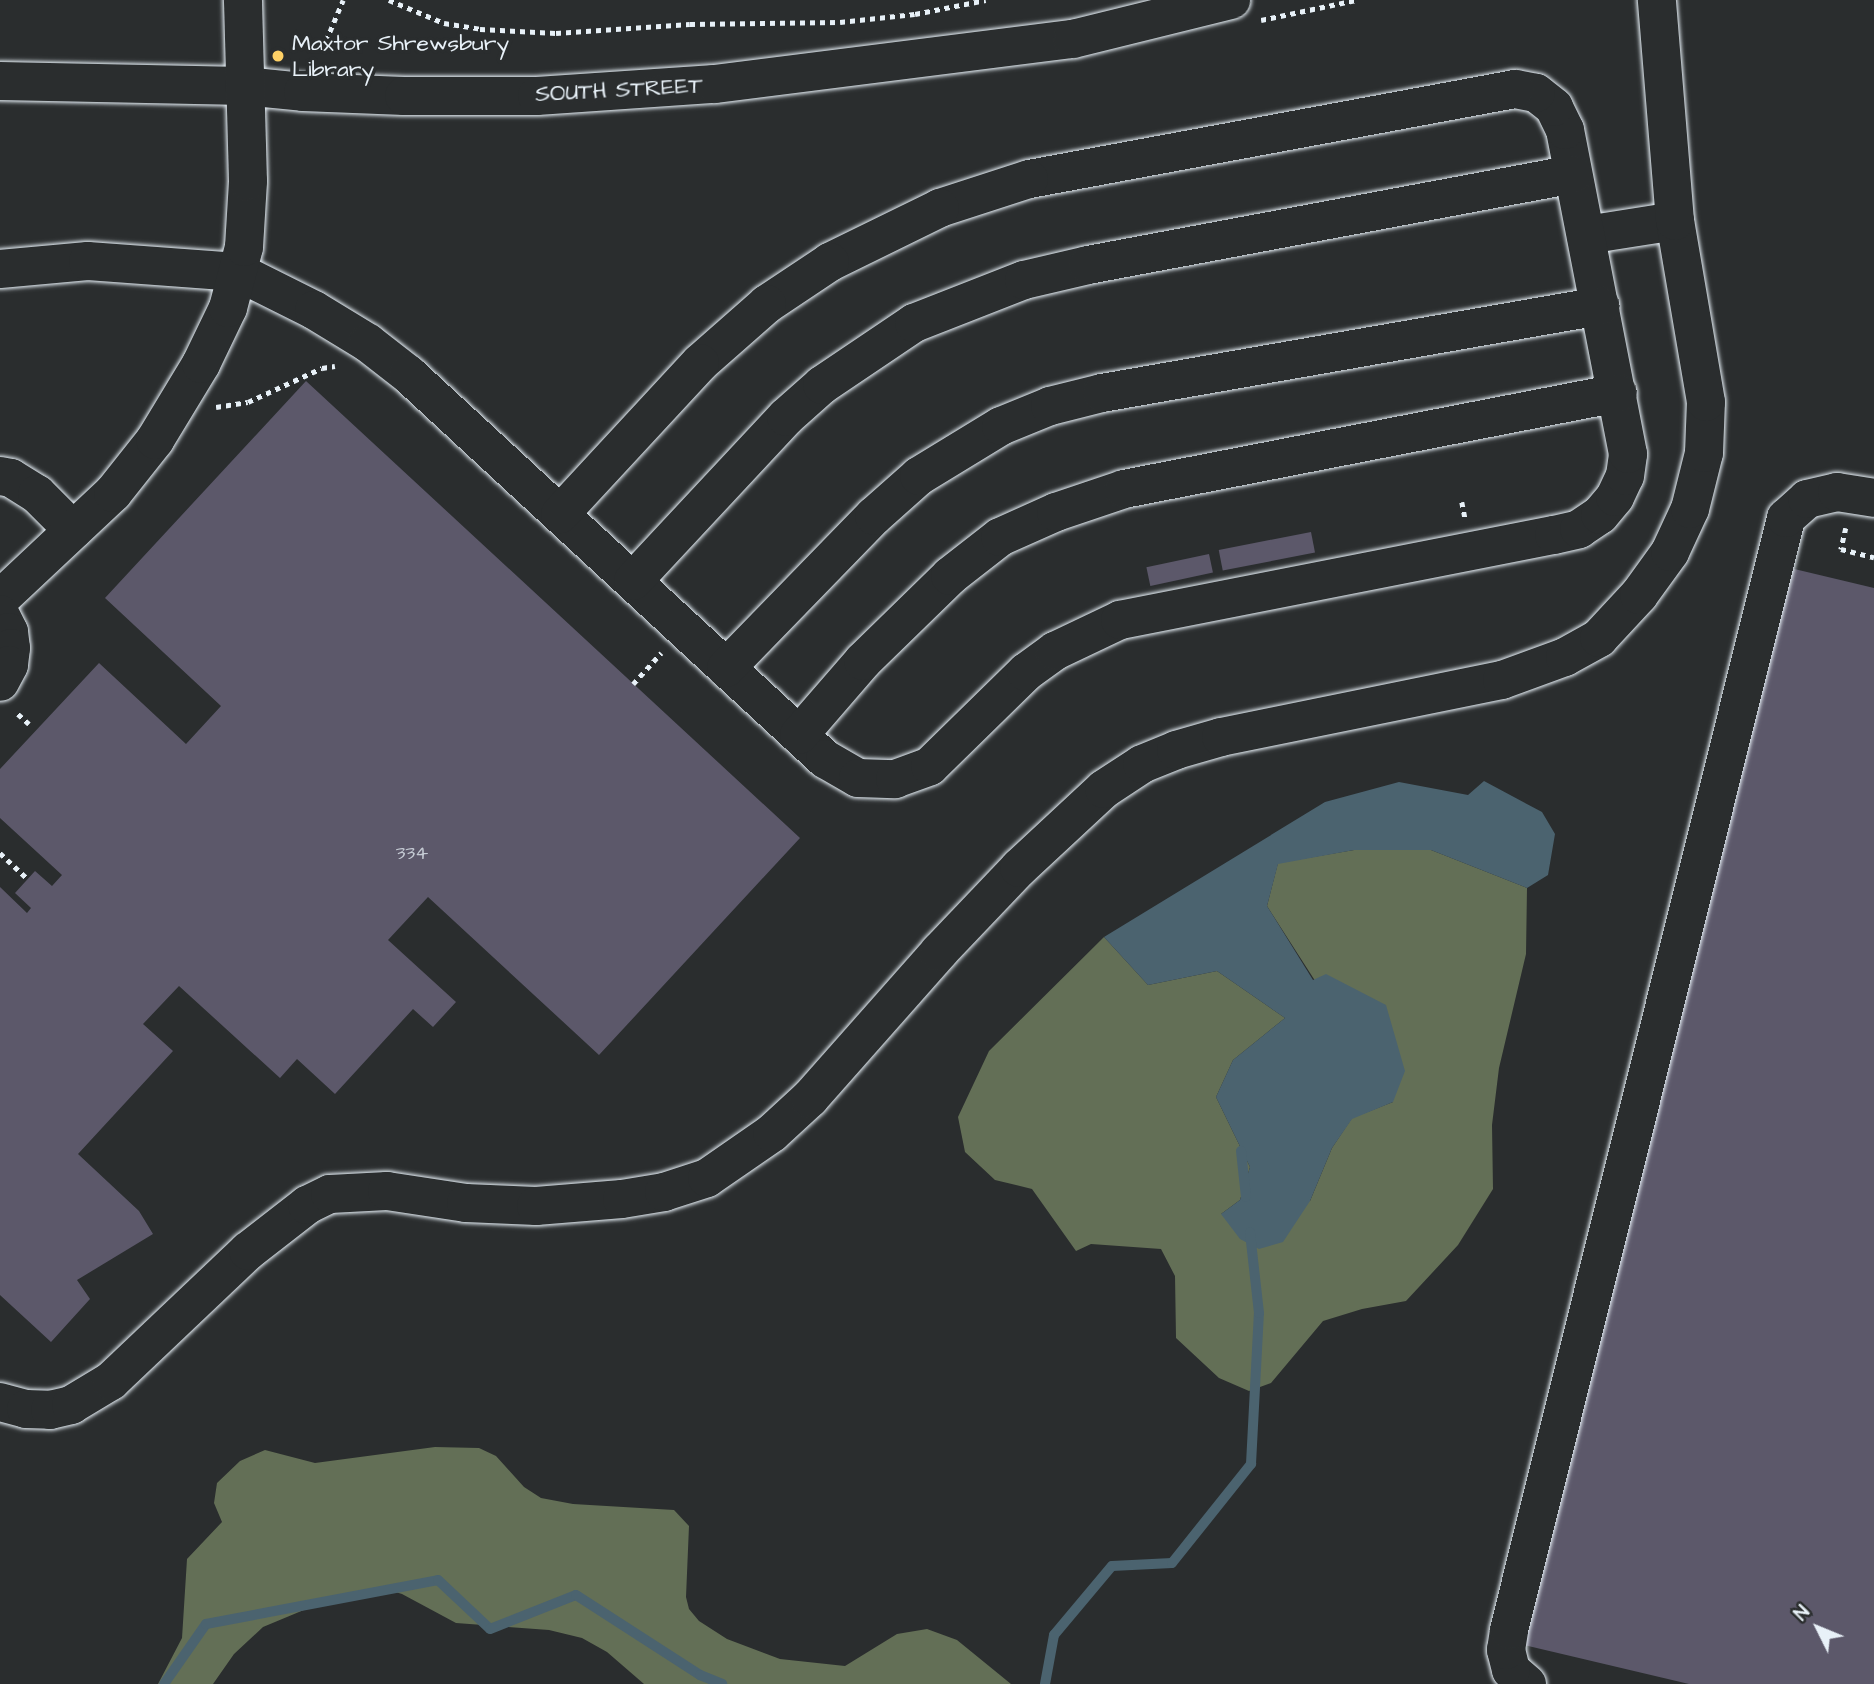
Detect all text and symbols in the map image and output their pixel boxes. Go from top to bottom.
place label: Maxtor Shrewsbury Library [292,29,509,83]
marker: Maxtor Shrewsbury Library [270,48,286,64]
street label: SOUTH STREET [535,72,703,108]
house number: 334 [396,843,428,865]
north arrow [1783,1593,1853,1663]
text: N [1788,1600,1816,1627]

